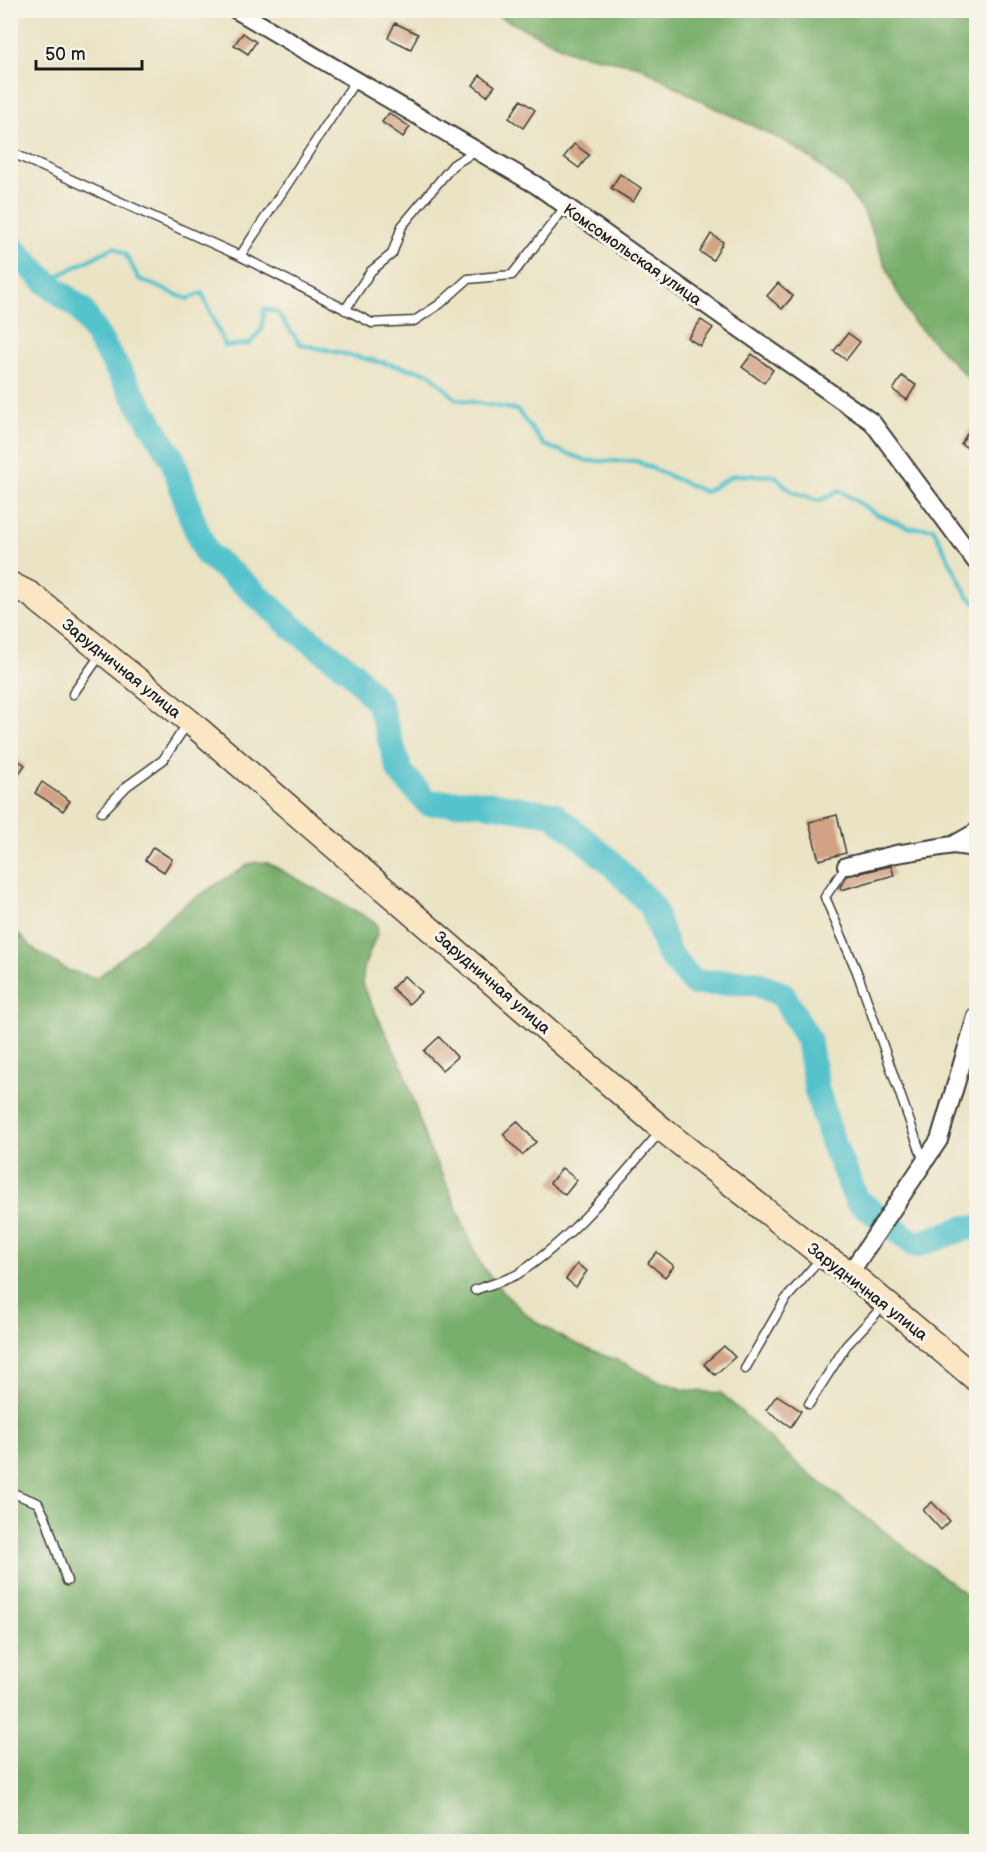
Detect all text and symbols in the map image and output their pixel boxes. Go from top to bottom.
scale bar [36,33,142,71]
text: 50 m [45,44,86,65]
street label: Комсомольская улица [559,200,705,310]
street label: Зарудничная улица [58,615,185,723]
street label: Зарудничная улица [430,928,554,1039]
street label: Зарудничная улица [803,1239,931,1345]

